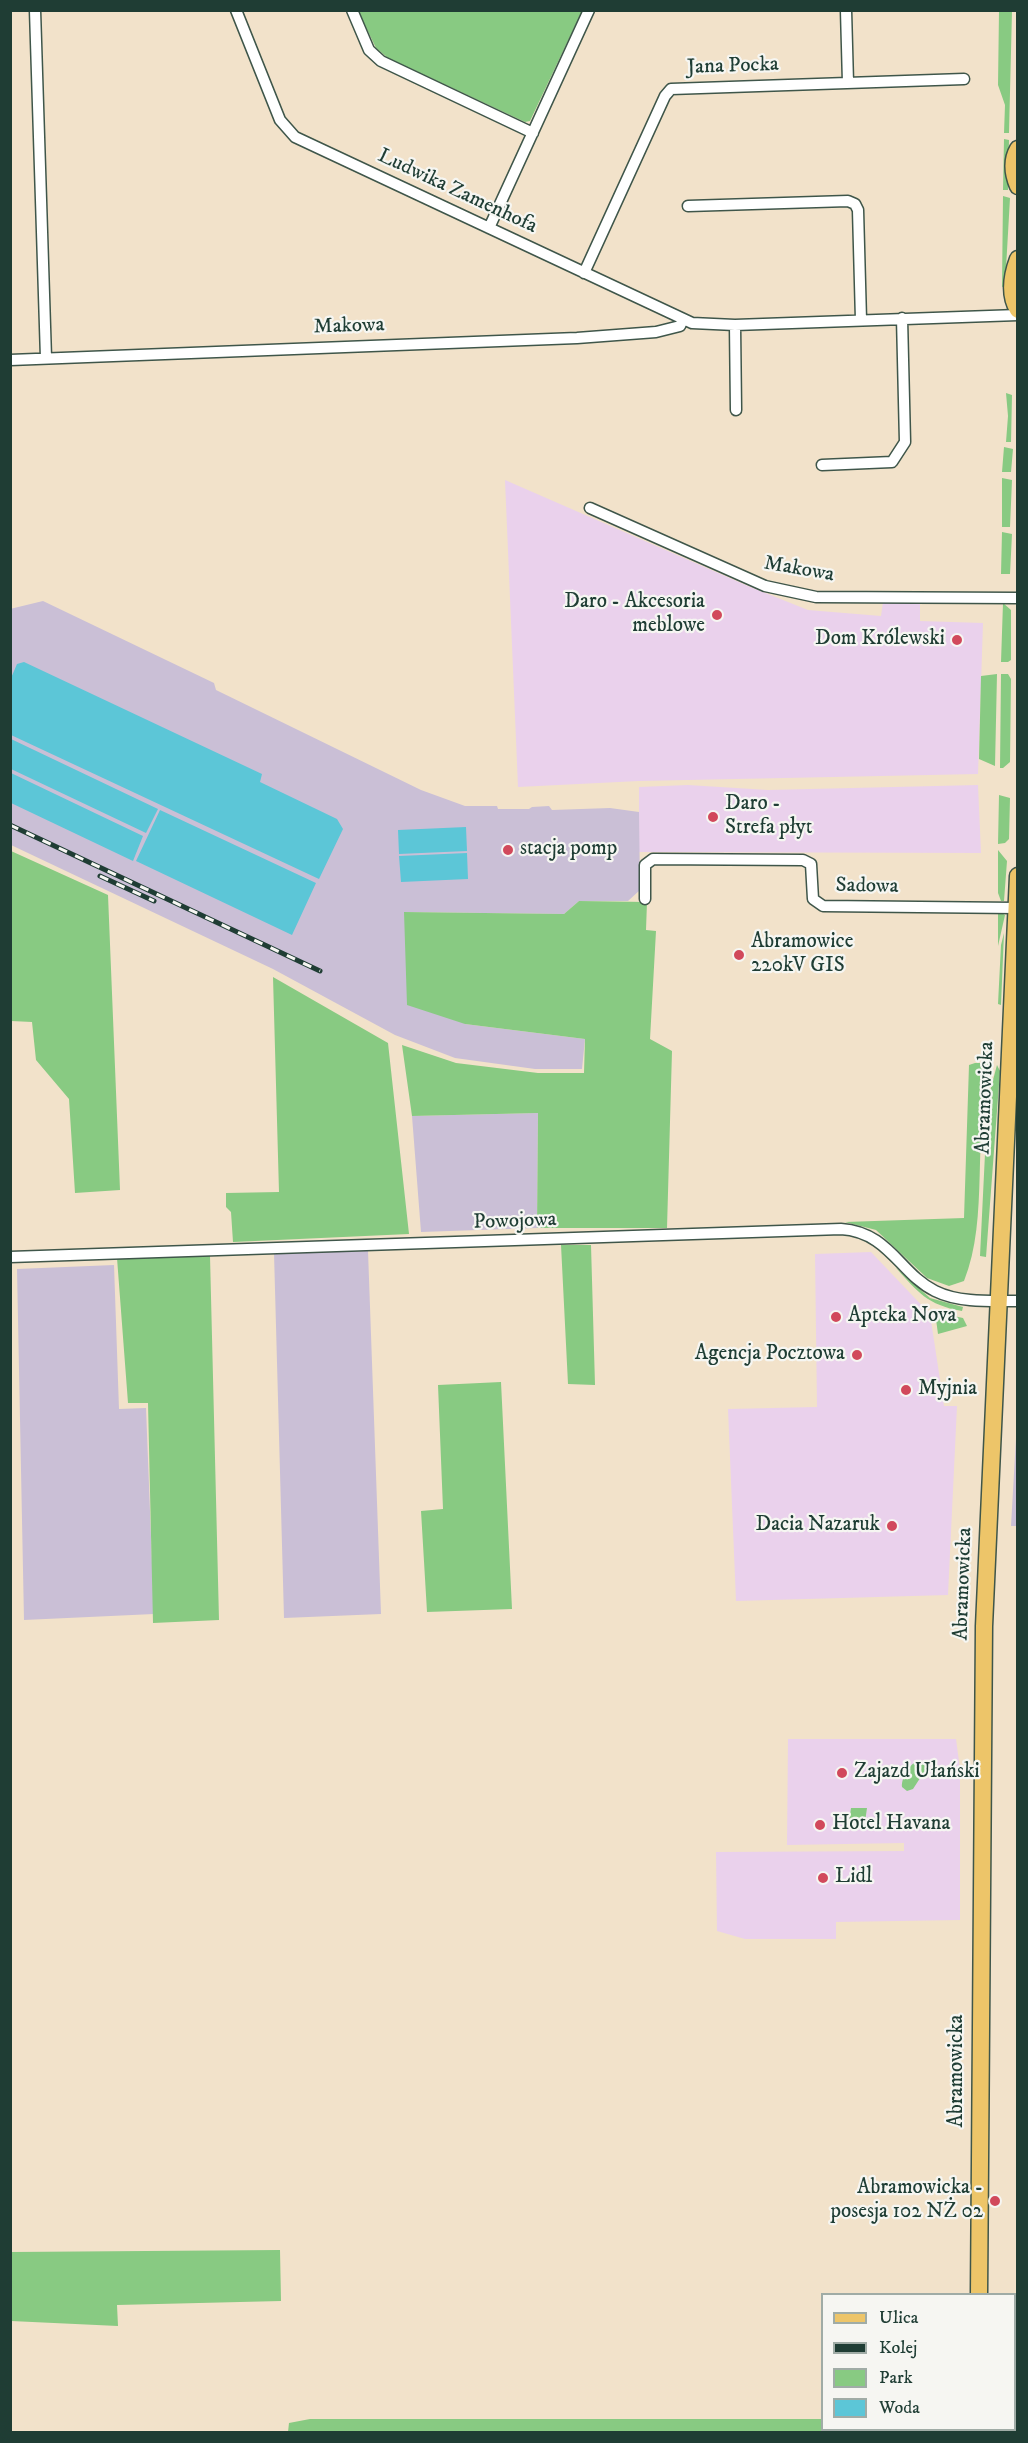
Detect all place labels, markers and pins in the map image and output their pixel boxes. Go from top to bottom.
place label: Daro - Akcesoria meblowe [564,590,705,640]
marker: Daro - Akcesoria meblowe [710,608,724,622]
place label: Dom Królewski [815,627,945,653]
marker: Dom Królewski [950,633,964,647]
place label: Daro - Strefa płyt [725,792,813,842]
marker: Daro - Strefa płyt [706,810,720,824]
place label: stacja pomp [520,837,617,863]
marker: stacja pomp [501,843,515,857]
place label: Abramowice 220kV GIS [751,930,853,980]
marker: Abramowice 220kV GIS [732,948,746,962]
place label: Apteka Nova [848,1304,956,1330]
marker: Apteka Nova [829,1310,843,1324]
place label: Agencja Pocztowa [695,1342,845,1368]
marker: Agencja Pocztowa [850,1348,864,1362]
place label: Myjnia [918,1377,977,1403]
marker: Myjnia [899,1383,913,1397]
place label: Dacia Nazaruk [756,1513,880,1539]
marker: Dacia Nazaruk [885,1519,899,1533]
place label: Zajazd Ułański [854,1760,980,1786]
marker: Zajazd Ułański [835,1766,849,1780]
place label: Hotel Havana [832,1812,950,1838]
marker: Hotel Havana [813,1818,827,1832]
place label: Lidl [835,1865,872,1891]
marker: Lidl [816,1871,830,1885]
place label: Abramowicka - posesja 102 NŻ 02 [830,2176,983,2226]
marker: Abramowicka - posesja 102 NŻ 02 [988,2194,1002,2208]

